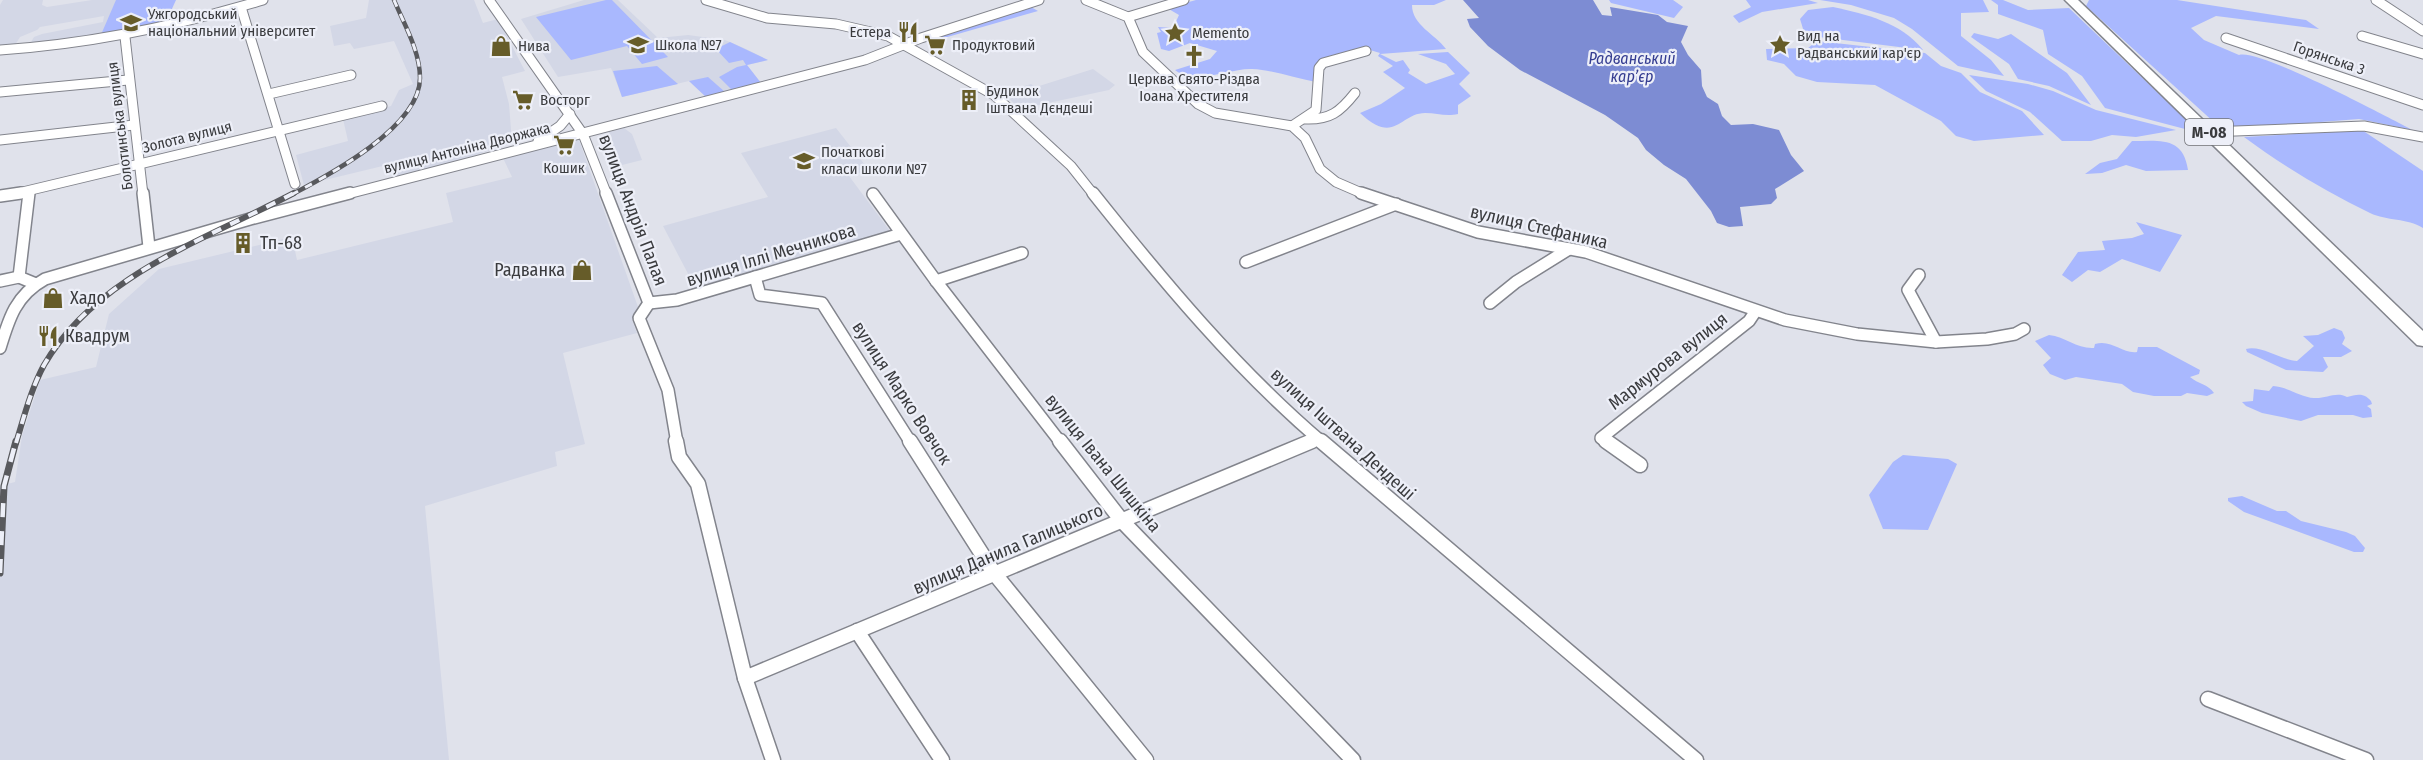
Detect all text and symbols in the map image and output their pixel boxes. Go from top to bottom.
place label: Ужгородський національний університет [147,5,316,40]
school or university icon: Ужгородський національний університет [119,11,143,35]
restaurant icon: Естера [896,20,920,44]
place icon: Memento [1163,21,1187,45]
place label: Естера [850,23,891,41]
place label: Memento [1192,24,1250,42]
place label: Вид на Радванський кар'єр [1797,27,1921,62]
school or university icon: Школа №7 [626,33,650,57]
supermarket icon: Продуктовий [923,33,947,57]
place icon: Вид на Радванський кар'єр [1768,33,1792,57]
shop icon: Нива [489,34,513,58]
place label: Школа №7 [655,36,722,54]
place label: Продуктовий [952,36,1035,54]
place label: Нива [518,37,550,55]
street label: Горянська 3 [2291,37,2367,79]
church icon: Церква Свято-Різдва Іоана Хрестителя [1182,44,1206,68]
water label: Радванський карʼєр [1588,49,1676,86]
street label: Болотинська вулиця [103,61,137,191]
place label: Церква Свято-Різдва Іоана Хрестителя [1128,70,1260,105]
place label: Будинок Іштвана Дєндеші [986,82,1093,117]
supermarket icon: Восторг [511,88,535,112]
building icon: Будинок Іштвана Дєндеші [957,88,981,112]
place label: Восторг [540,91,590,109]
street label: Золота вулиця [140,117,234,157]
street label: вулиця Антоніна Дворжака [382,119,552,177]
road number: М-08 [2185,119,2233,145]
street label: вулиця Андрія Палая [594,131,672,289]
supermarket icon: Кошик [552,133,576,157]
place label: Початкові класи школи №7 [821,143,927,178]
school or university icon: Початкові класи школи №7 [792,149,816,173]
place label: Кошик [543,159,585,177]
street label: вулиця Стефаника [1468,200,1610,254]
street label: вулиця Іллі Мечникова [684,219,858,291]
building icon: Тп-68 [231,231,255,255]
place label: Тп-68 [260,232,302,254]
shop icon: Радванка [570,258,594,282]
place label: Радванка [494,259,565,281]
shop icon: Хадо [41,286,65,310]
place label: Хадо [70,287,106,309]
street label: Мармурова вулиця [1604,308,1732,414]
street label: вулиця Марко Вовчок [847,317,957,469]
restaurant icon: Квадрум [36,324,60,348]
place label: Квадрум [65,325,130,347]
street label: вулиця Іштвана Дендеші [1266,363,1420,505]
street label: вулиця Івана Шишкіна [1040,389,1166,537]
street label: вулиця Данила Галицького [910,499,1106,599]

